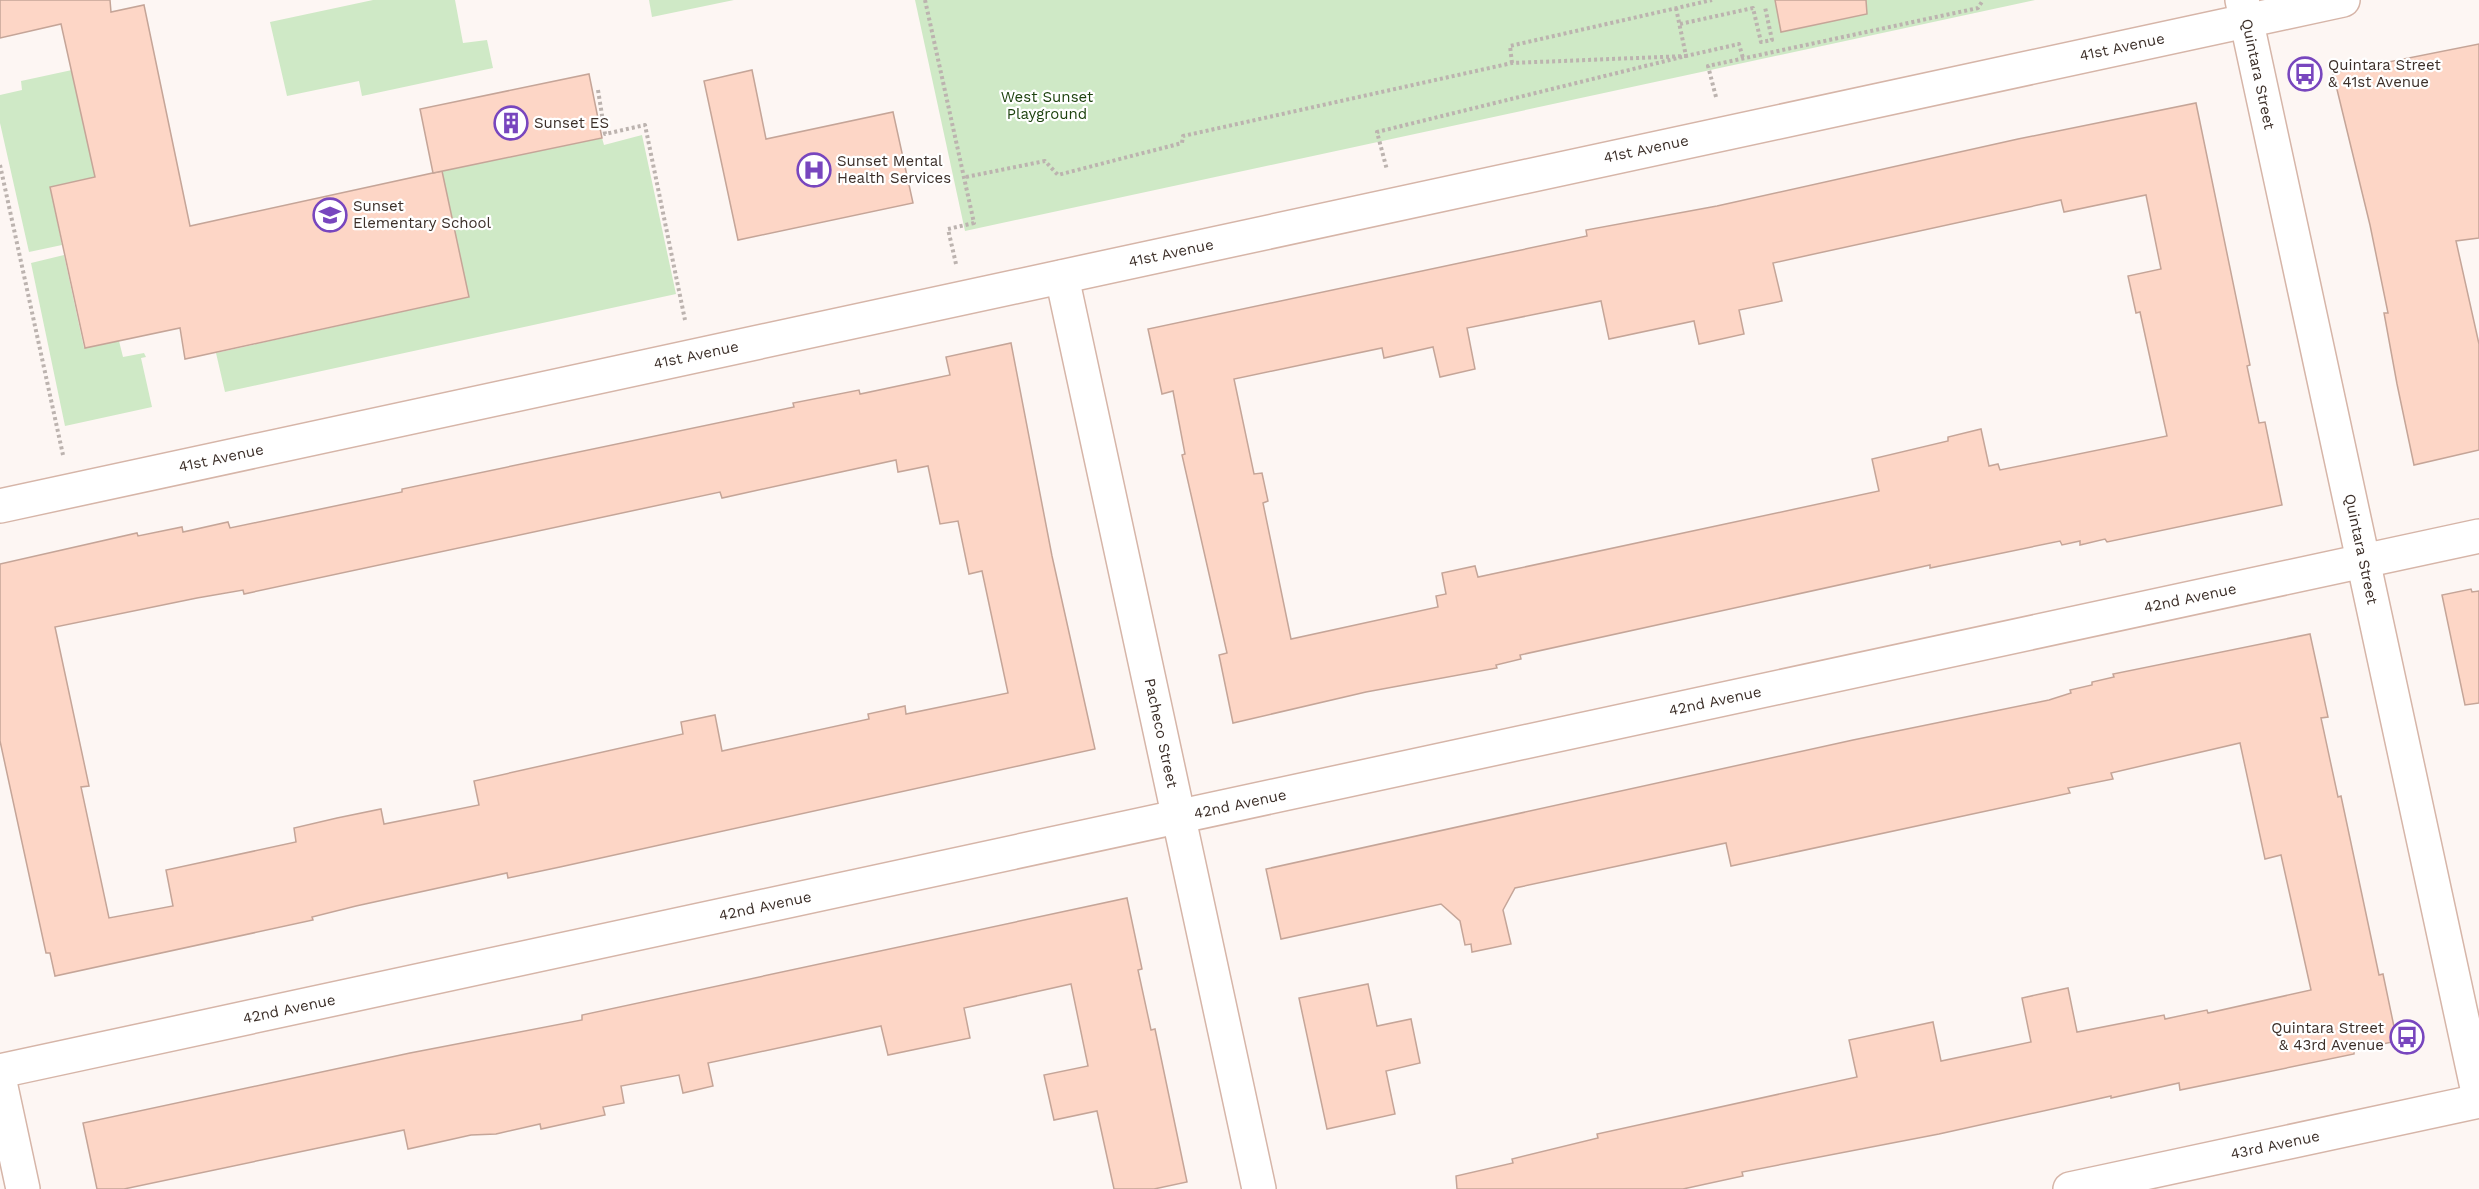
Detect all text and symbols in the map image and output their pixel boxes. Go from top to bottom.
street label: Quintara Street [2237,17,2279,132]
street label: 41st Avenue [2078,29,2166,65]
bus stop icon: Quintara Street & 41st Avenue [2287,56,2323,92]
place label: Quintara Street & 41st Avenue [2328,56,2441,91]
park label: West Sunset Playground [1001,88,1094,123]
building icon: Sunset ES [493,105,529,141]
place label: Sunset ES [534,114,609,132]
street label: 41st Avenue [1602,131,1690,167]
hospital icon: Sunset Mental Health Services [796,152,832,188]
place label: Sunset Mental Health Services [837,152,951,187]
school or university icon: Sunset Elementary School [312,197,348,233]
place label: Sunset Elementary School [353,197,492,232]
street label: 41st Avenue [1127,235,1215,271]
street label: 41st Avenue [652,337,740,373]
street label: 41st Avenue [177,440,265,476]
street label: Quintara Street [2340,492,2382,607]
street label: 42nd Avenue [2142,579,2238,617]
street label: Pacheco Street [1141,677,1182,790]
street label: 42nd Avenue [1667,682,1763,720]
street label: 42nd Avenue [1192,785,1288,823]
street label: 42nd Avenue [717,887,813,925]
street label: 42nd Avenue [241,990,337,1028]
place label: Quintara Street & 43rd Avenue [2271,1019,2385,1054]
bus stop icon: Quintara Street & 43rd Avenue [2389,1019,2425,1055]
street label: 43rd Avenue [2229,1127,2321,1163]

